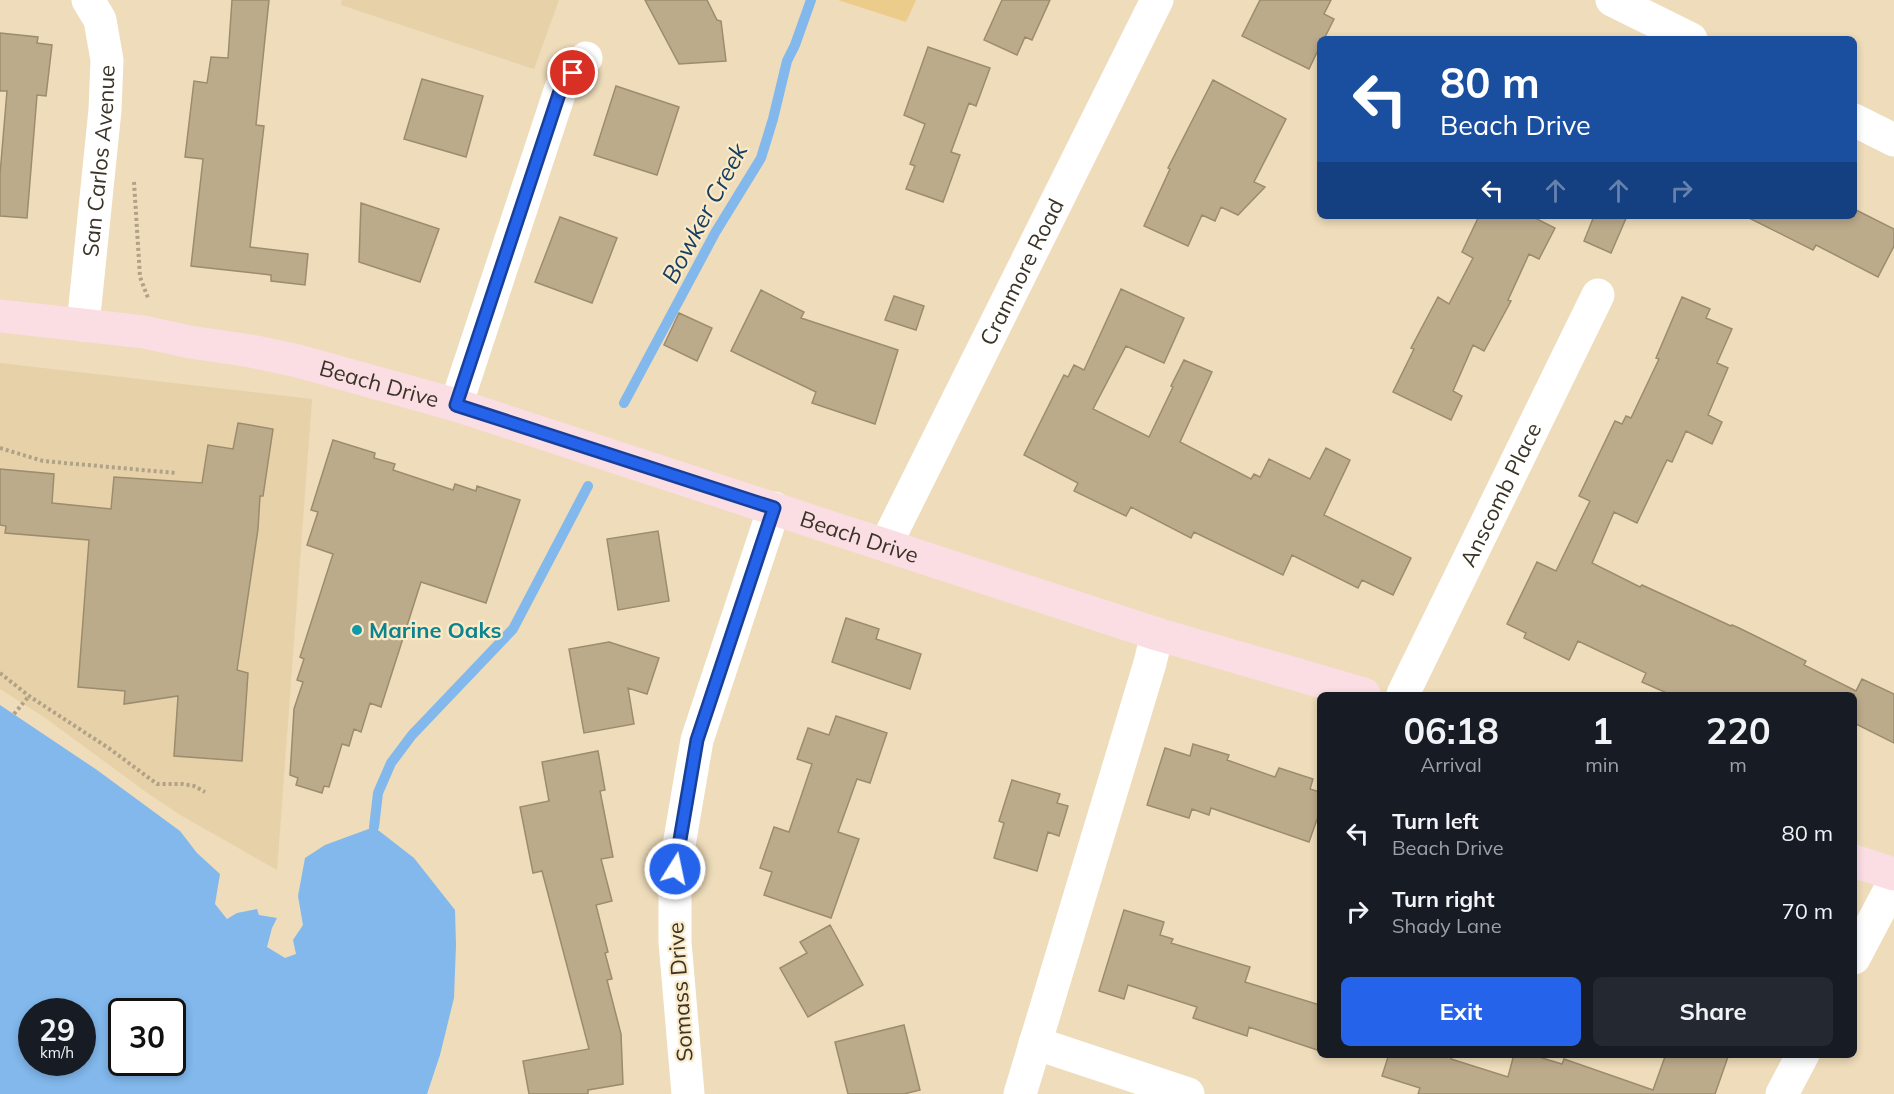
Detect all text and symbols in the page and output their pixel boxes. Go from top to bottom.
pin [547,47,598,98]
icon: arrive [556,56,589,89]
text: 80 m [1440,56,1540,109]
icon: left [1341,60,1419,138]
street label: San Carlos Avenue [76,64,121,258]
text: Beach Drive [1440,108,1591,142]
water label: Bowker Creek [655,137,754,288]
icon: left [1476,174,1509,207]
icon: ahead [1539,174,1572,207]
icon: ahead [1602,174,1635,207]
icon: right [1665,174,1698,207]
street label: Cranmore Road [973,194,1070,350]
street label: Beach Drive [316,354,442,414]
street label: Anscomb Place [1453,418,1548,571]
street label: Beach Drive [797,504,922,569]
place label: Marine Oaks [369,616,501,644]
marker: Marine Oaks [350,623,364,637]
text: 06:18 [1403,708,1499,753]
text: 1 [1591,708,1613,753]
text: 220 [1706,708,1771,753]
text: Arrival [1421,752,1482,777]
text: min [1585,752,1619,777]
text: m [1729,752,1747,777]
text: Turn left [1392,807,1479,835]
icon: left [1341,817,1374,850]
text: 80 m [1782,819,1833,847]
text: Beach Drive [1392,835,1504,860]
position arrow [643,837,707,901]
text: Turn right [1392,885,1495,913]
icon: right [1341,895,1374,928]
text: 70 m [1782,897,1833,925]
text: Shady Lane [1392,913,1502,938]
street label: Somass Drive [661,921,699,1063]
button: Exit [1341,977,1581,1046]
button: Share [1593,977,1833,1046]
speed limit sign: 30 [108,998,186,1076]
text: 29 [39,1011,75,1049]
text: km/h [40,1043,74,1062]

